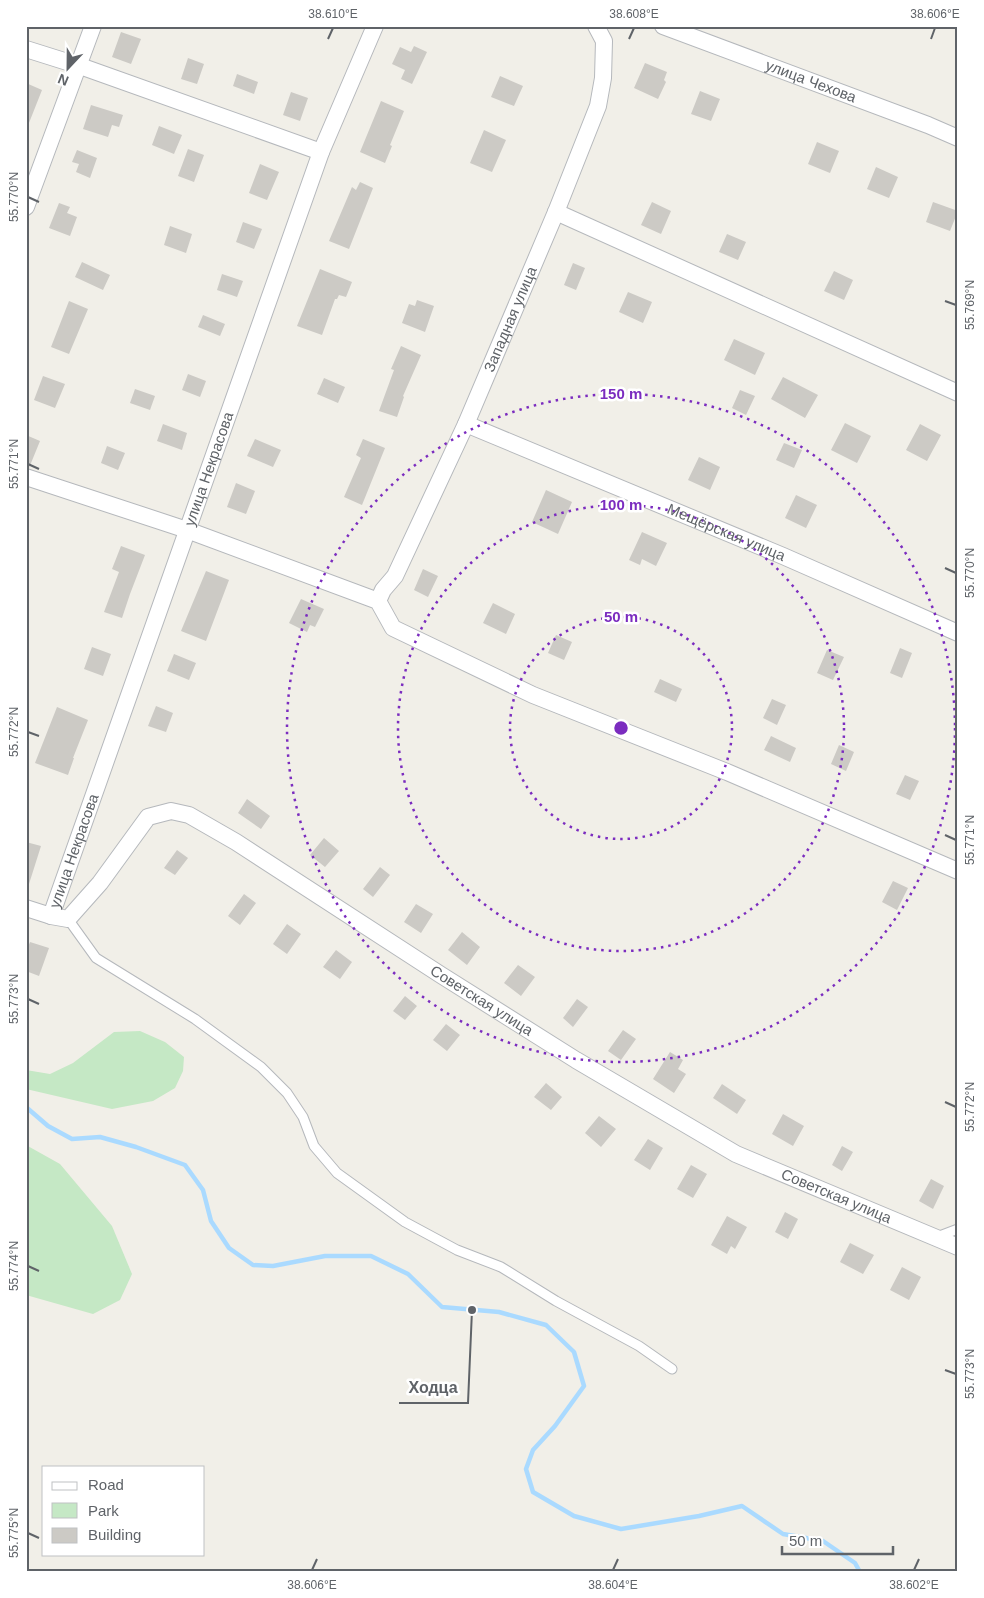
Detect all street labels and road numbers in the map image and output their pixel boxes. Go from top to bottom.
street label: улица Чехова [764,56,859,106]
street label: Западная улица [480,263,540,374]
street label: улица Некрасова [180,409,237,528]
street label: Мещёрская улица [665,500,789,564]
street label: улица Некрасова [46,791,102,910]
street label: Советская улица [427,961,537,1039]
street label: Советская улица [779,1165,895,1226]

